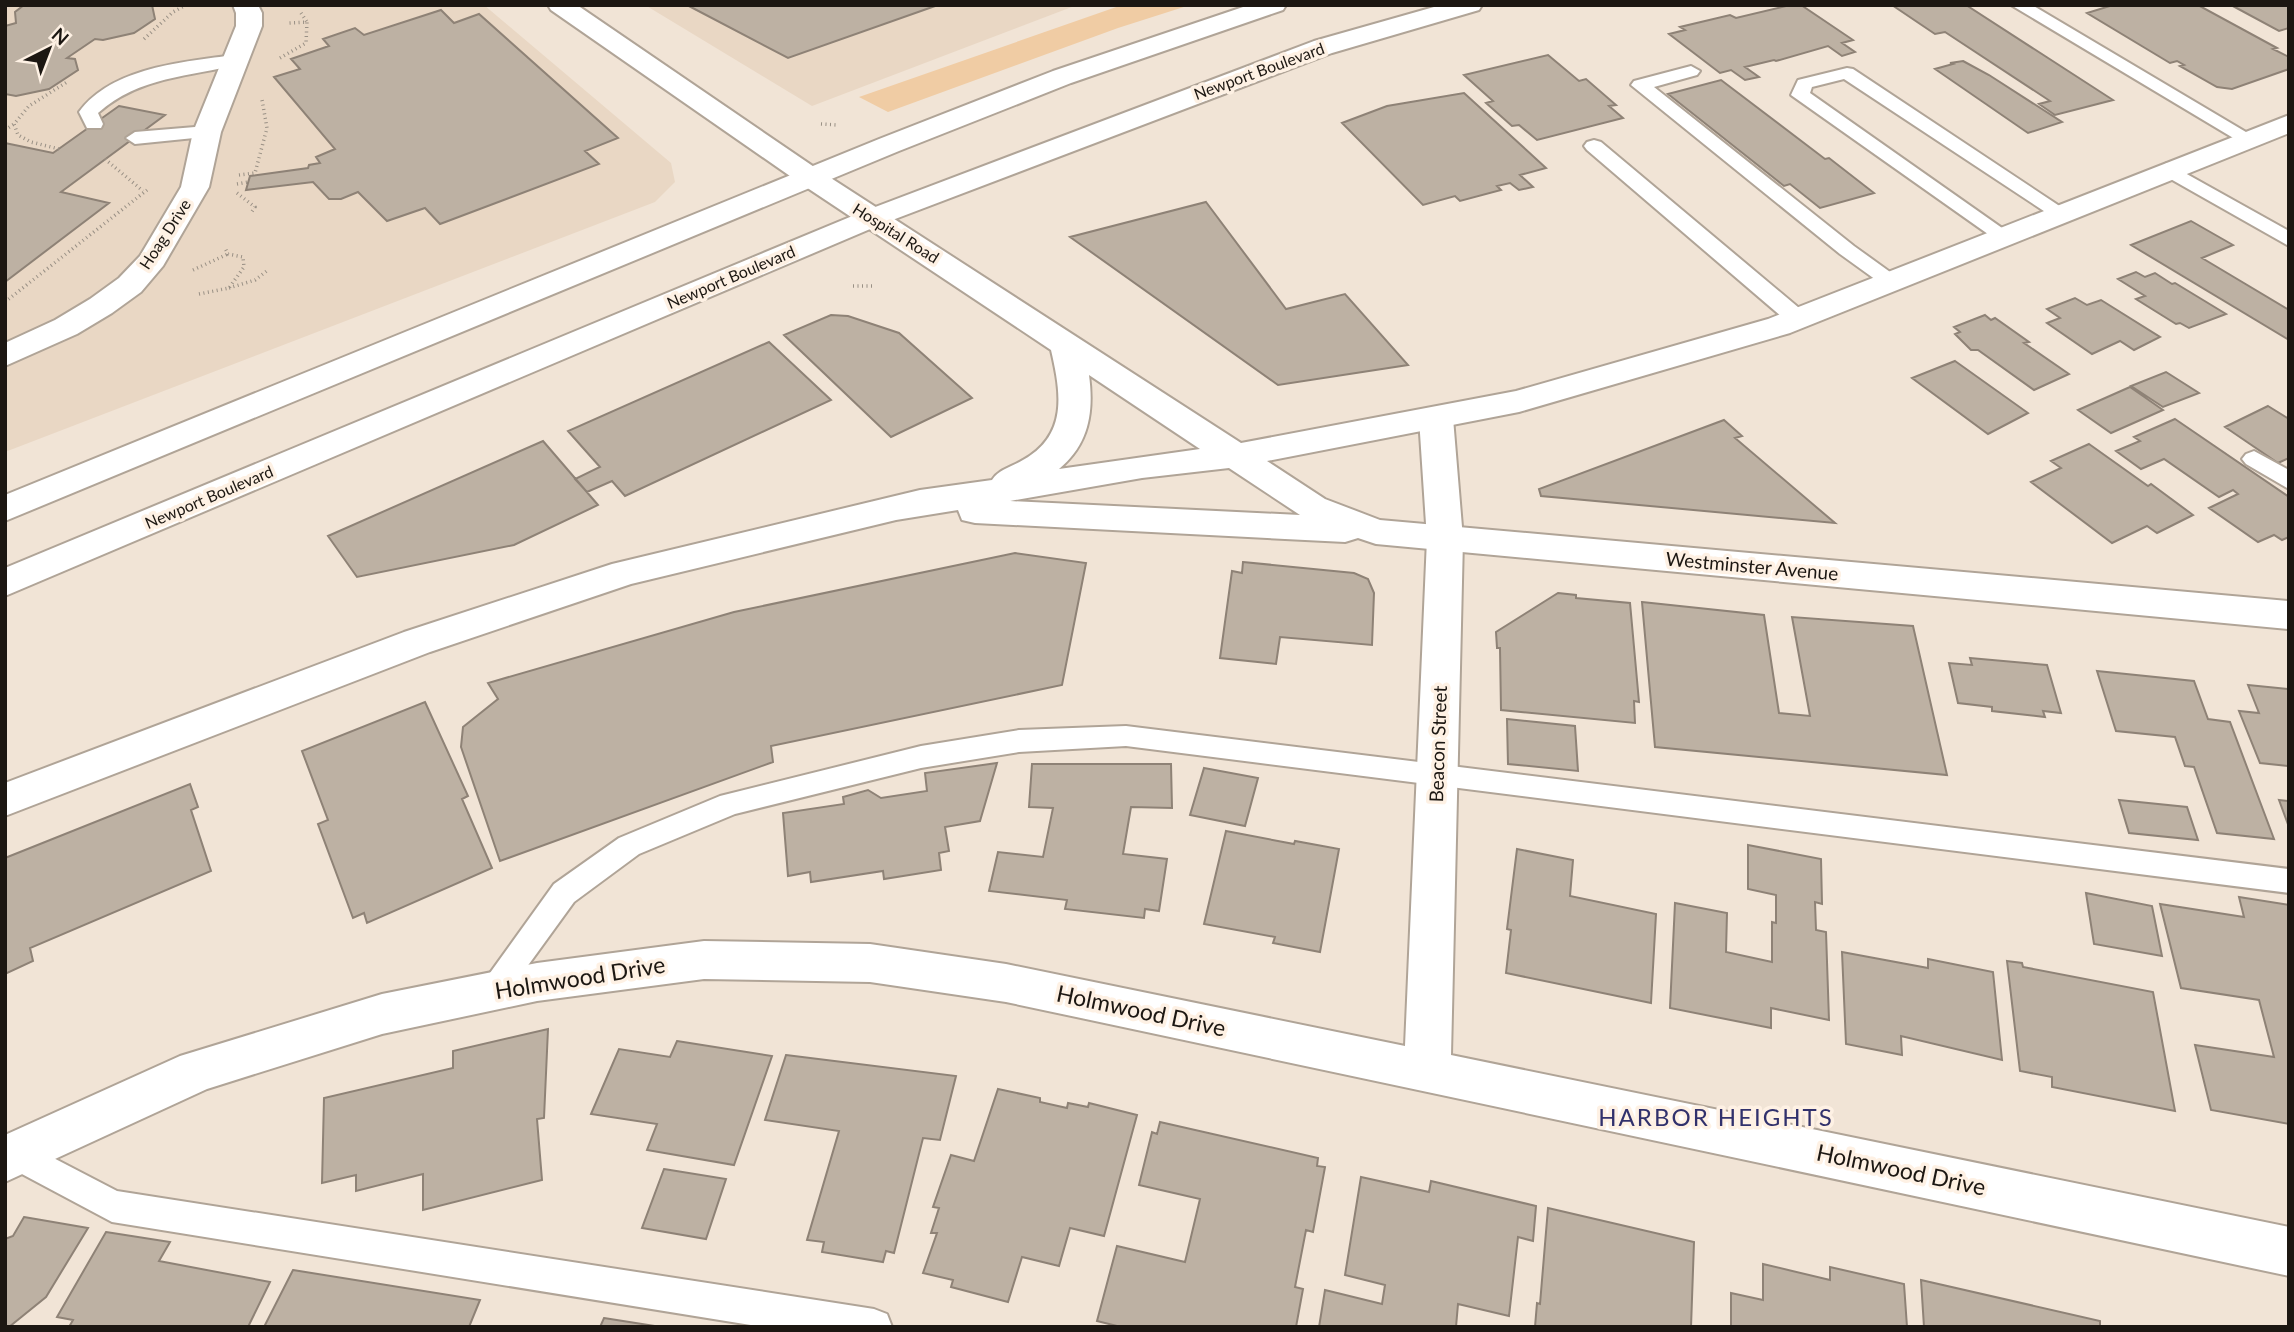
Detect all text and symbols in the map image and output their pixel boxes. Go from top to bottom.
north arrow [14,14,84,84]
text: N [48,23,74,49]
street label: Newport Boulevard [1191,38,1327,103]
street label: Hoag Drive [135,195,194,272]
street label: Hospital Road [850,199,943,267]
street label: Newport Boulevard [664,241,798,312]
street label: Newport Boulevard [142,461,276,532]
street label: Westminster Avenue [1665,547,1839,585]
street label: Beacon Street [1424,685,1451,803]
street label: Holmwood Drive [493,950,667,1004]
street label: Holmwood Drive [1054,978,1228,1042]
district label: HARBOR HEIGHTS [1598,1102,1834,1131]
street label: Holmwood Drive [1814,1137,1988,1201]

